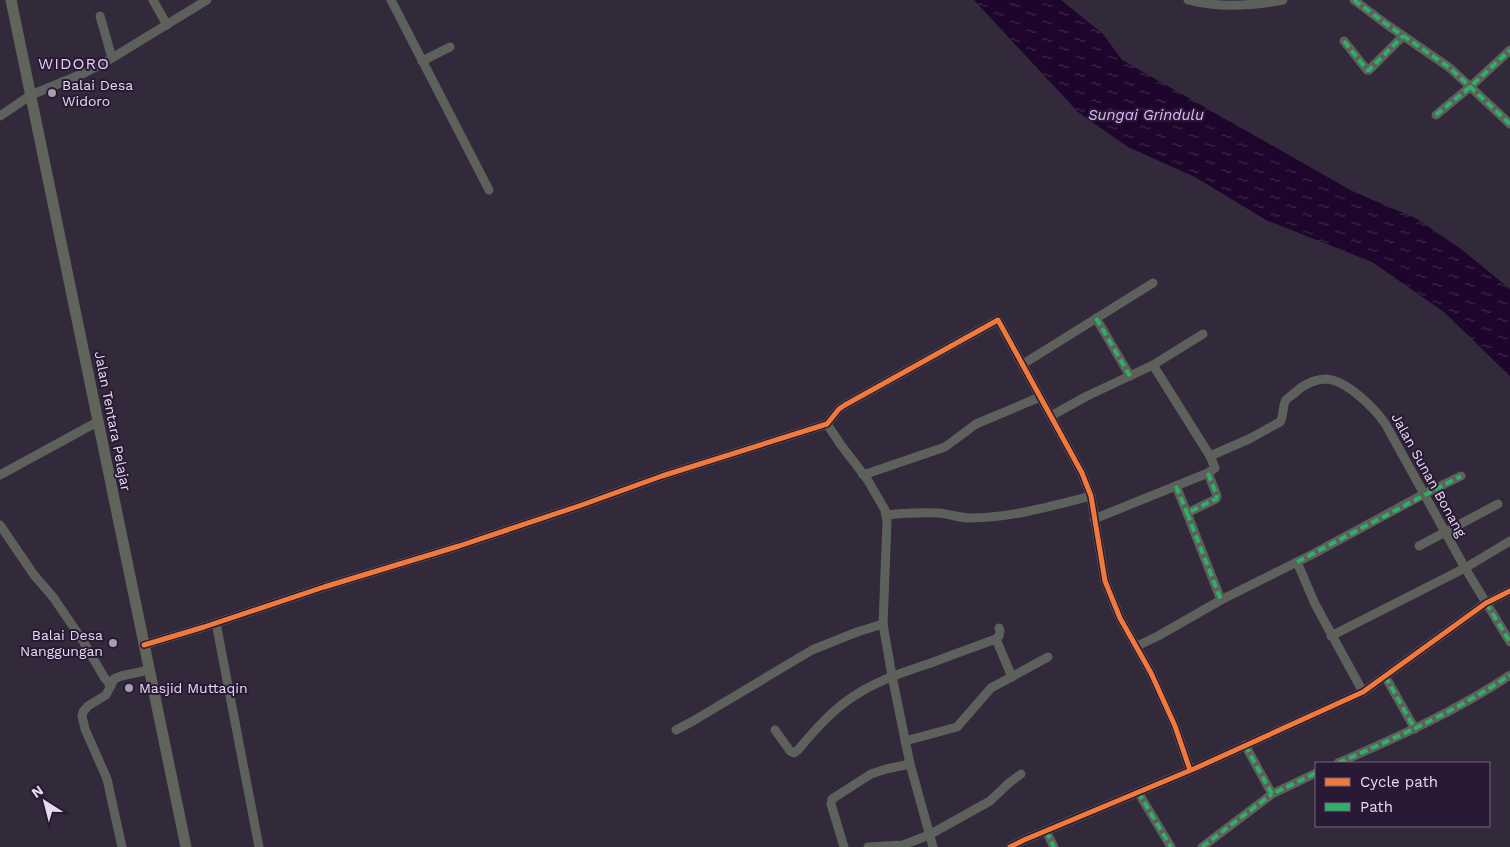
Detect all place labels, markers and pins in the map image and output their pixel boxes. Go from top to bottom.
place label: Balai Desa Widoro [62,77,133,109]
marker: Balai Desa Widoro [46,87,58,99]
place label: Balai Desa Nanggungan [20,627,103,659]
marker: Balai Desa Nanggungan [107,637,119,649]
place label: Masjid Muttaqin [139,680,248,696]
marker: Masjid Muttaqin [123,682,135,694]

